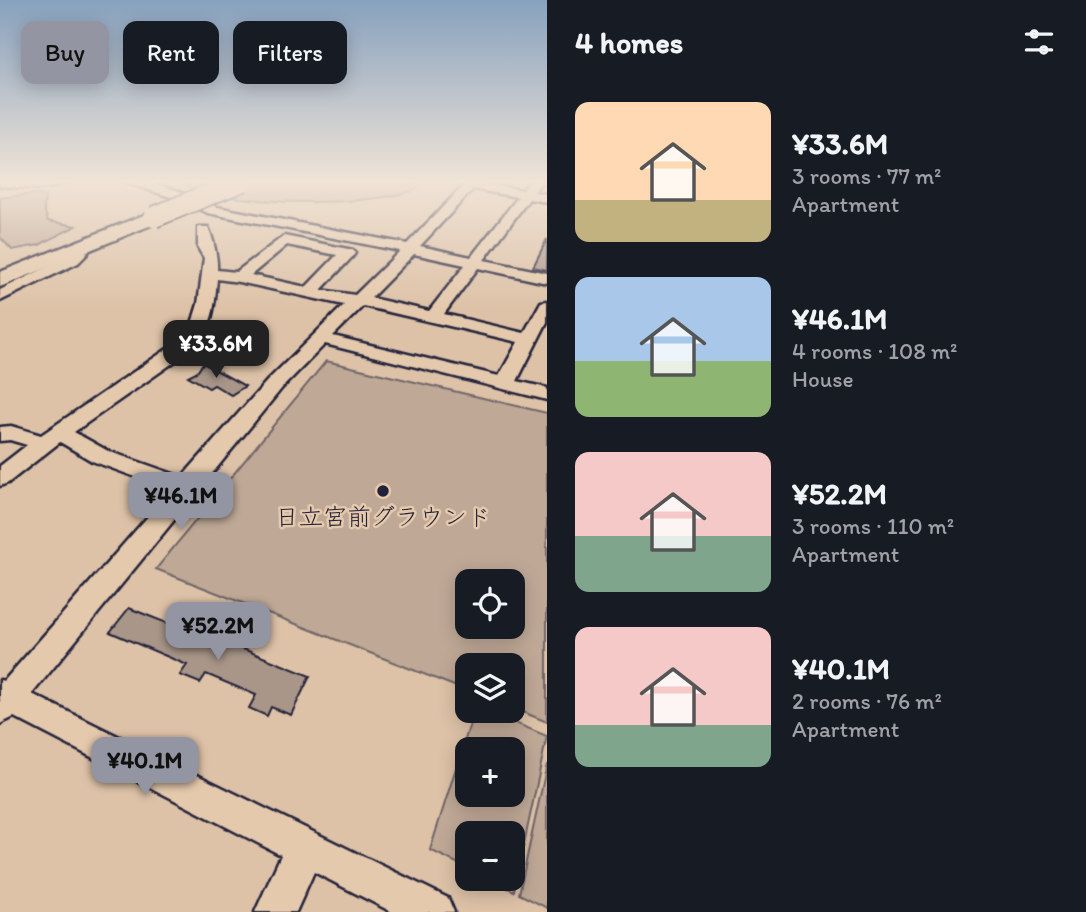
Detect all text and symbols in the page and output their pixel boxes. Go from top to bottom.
chip: Buy [21,21,109,84]
chip: Rent [123,21,219,84]
chip: Filters [233,21,347,84]
icon: filters [1020,23,1058,61]
text: 4 homes [575,24,683,61]
text: ¥33.6M [792,125,888,162]
icon: home [631,130,715,214]
text: 3 rooms · 77 m² [792,162,942,190]
text: Apartment [792,190,899,218]
text: ¥46.1M [792,300,888,337]
icon: home [631,305,715,389]
pin: ¥33.6M [159,320,273,380]
text: ¥33.6M [179,329,253,357]
text: 4 rooms · 108 m² [792,337,957,365]
text: House [792,365,854,393]
pin: ¥46.1M [124,472,238,532]
text: ¥52.2M [792,475,887,512]
icon: home [631,480,715,564]
text: ¥46.1M [144,481,218,509]
marker: 日立宮前グラウンド [375,483,391,499]
place label: 日立宮前グラウンド [275,502,491,531]
text: 3 rooms · 110 m² [792,512,954,540]
text: Apartment [792,540,899,568]
map controls [455,569,525,891]
button: locate [455,569,525,639]
pin: ¥52.2M [161,602,275,662]
text: ¥52.2M [182,611,254,639]
text: ¥40.1M [792,650,890,687]
button: layers [455,653,525,723]
icon: home [631,655,715,739]
text: 2 rooms · 76 m² [792,687,942,715]
text: Apartment [792,715,899,743]
button: + [455,737,525,807]
pin: ¥40.1M [88,738,202,797]
text: ¥40.1M [107,746,183,774]
button: − [455,821,525,891]

